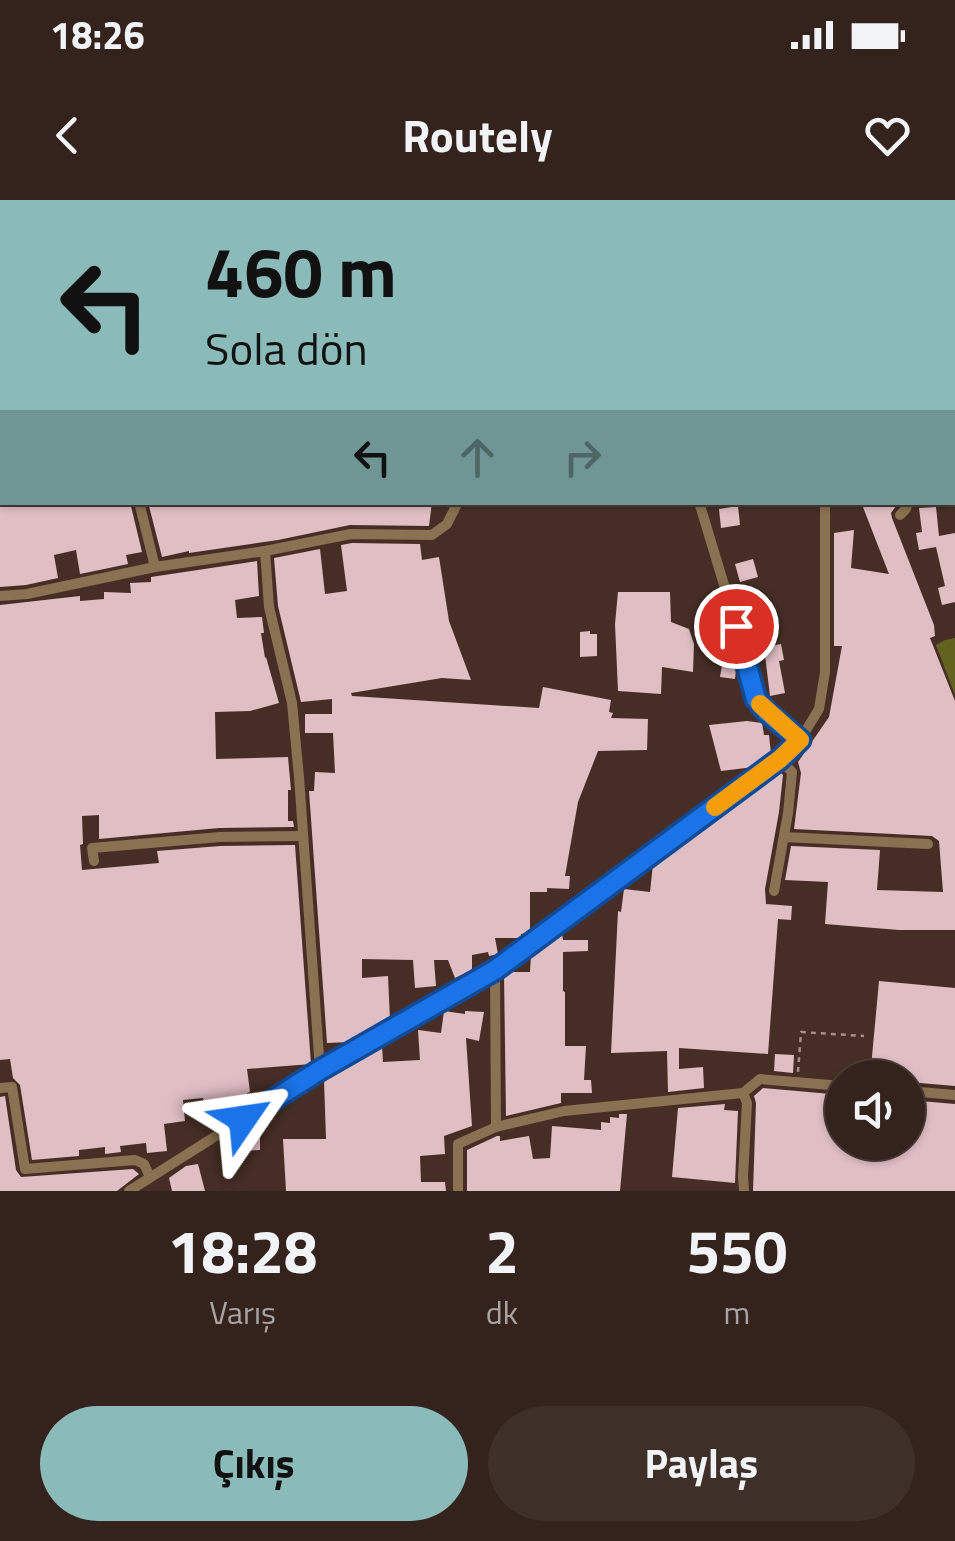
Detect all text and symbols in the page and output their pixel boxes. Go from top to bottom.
text: 18:26 [50,6,145,64]
text: Routely [402,101,553,169]
icon: back [40,108,95,163]
icon: heart [860,108,915,163]
text: 460 m [205,218,397,324]
icon: left [40,240,170,370]
text: Sola dön [205,314,368,382]
icon: left [345,430,400,485]
icon: ahead [450,430,505,485]
icon: right [555,430,610,485]
pin [694,584,779,669]
icon: arrive [709,599,764,654]
map controls [825,1060,925,1160]
button: sound [825,1060,925,1160]
position arrow [191,1067,295,1171]
text: 18:28 [168,1205,317,1296]
text: 2 [485,1205,519,1296]
text: 550 [686,1205,787,1296]
text: Varış [209,1288,276,1336]
text: dk [486,1288,518,1336]
text: m [724,1288,750,1336]
button: Çıkış [40,1406,468,1521]
button: Paylaş [488,1406,915,1521]

